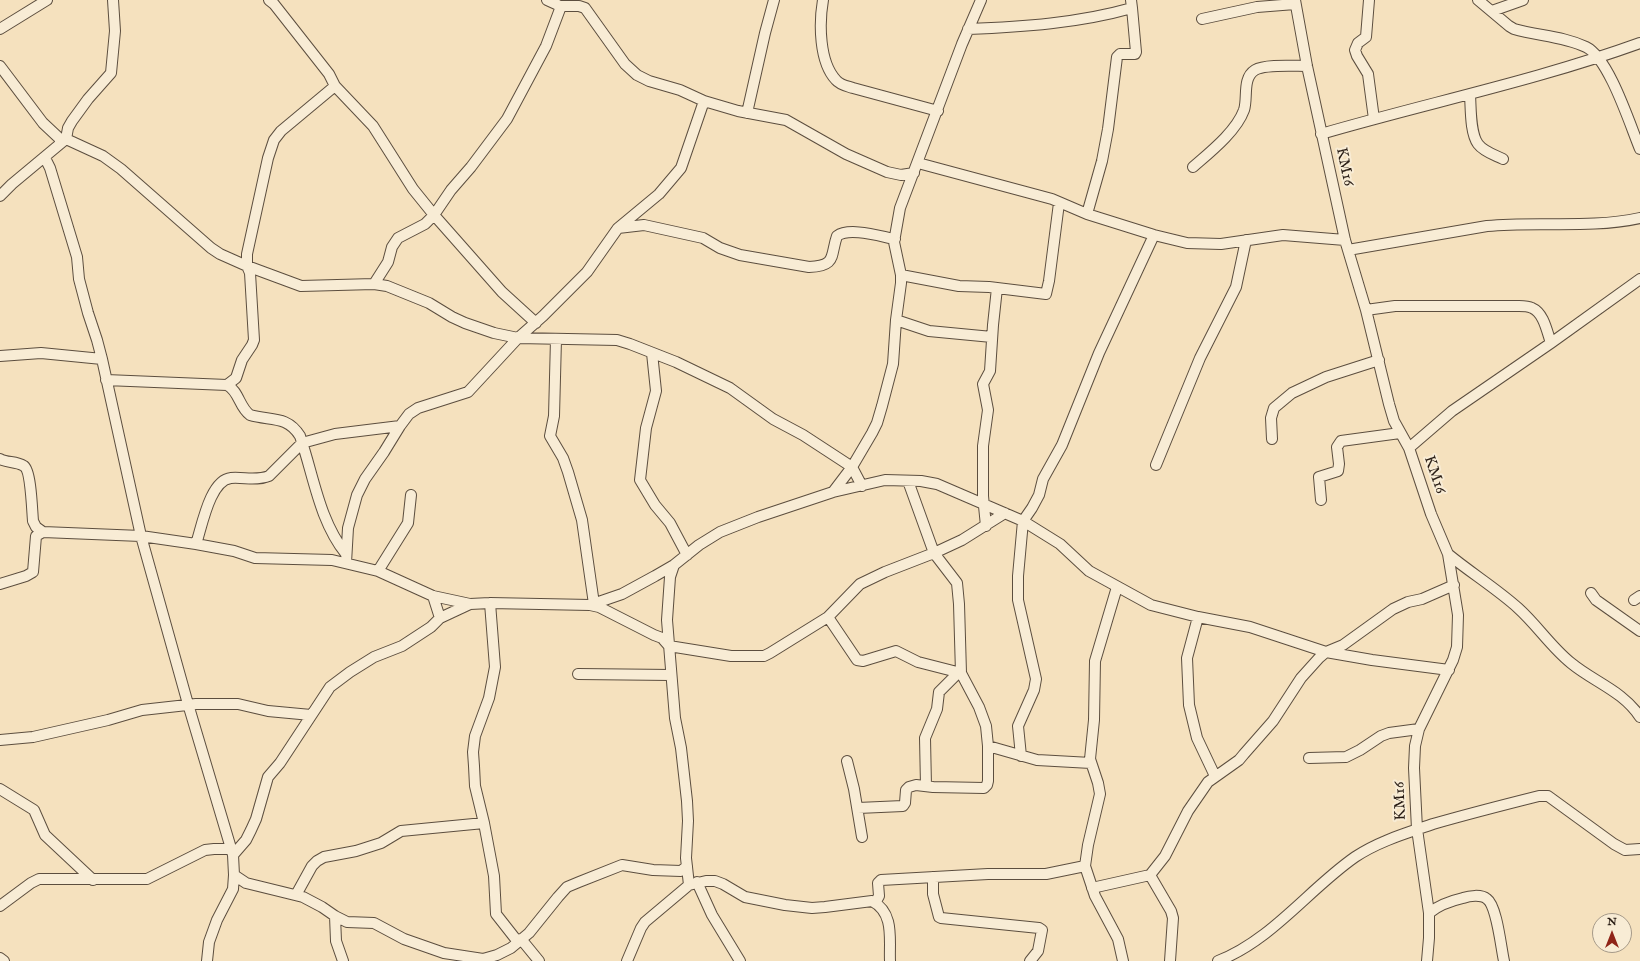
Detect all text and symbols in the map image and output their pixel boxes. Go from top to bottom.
street label: KM16 [1331,146,1357,188]
street label: KM16 [1419,453,1449,497]
street label: KM16 [1391,781,1411,821]
north arrow [1592,913,1632,953]
text: N [1607,915,1617,929]

